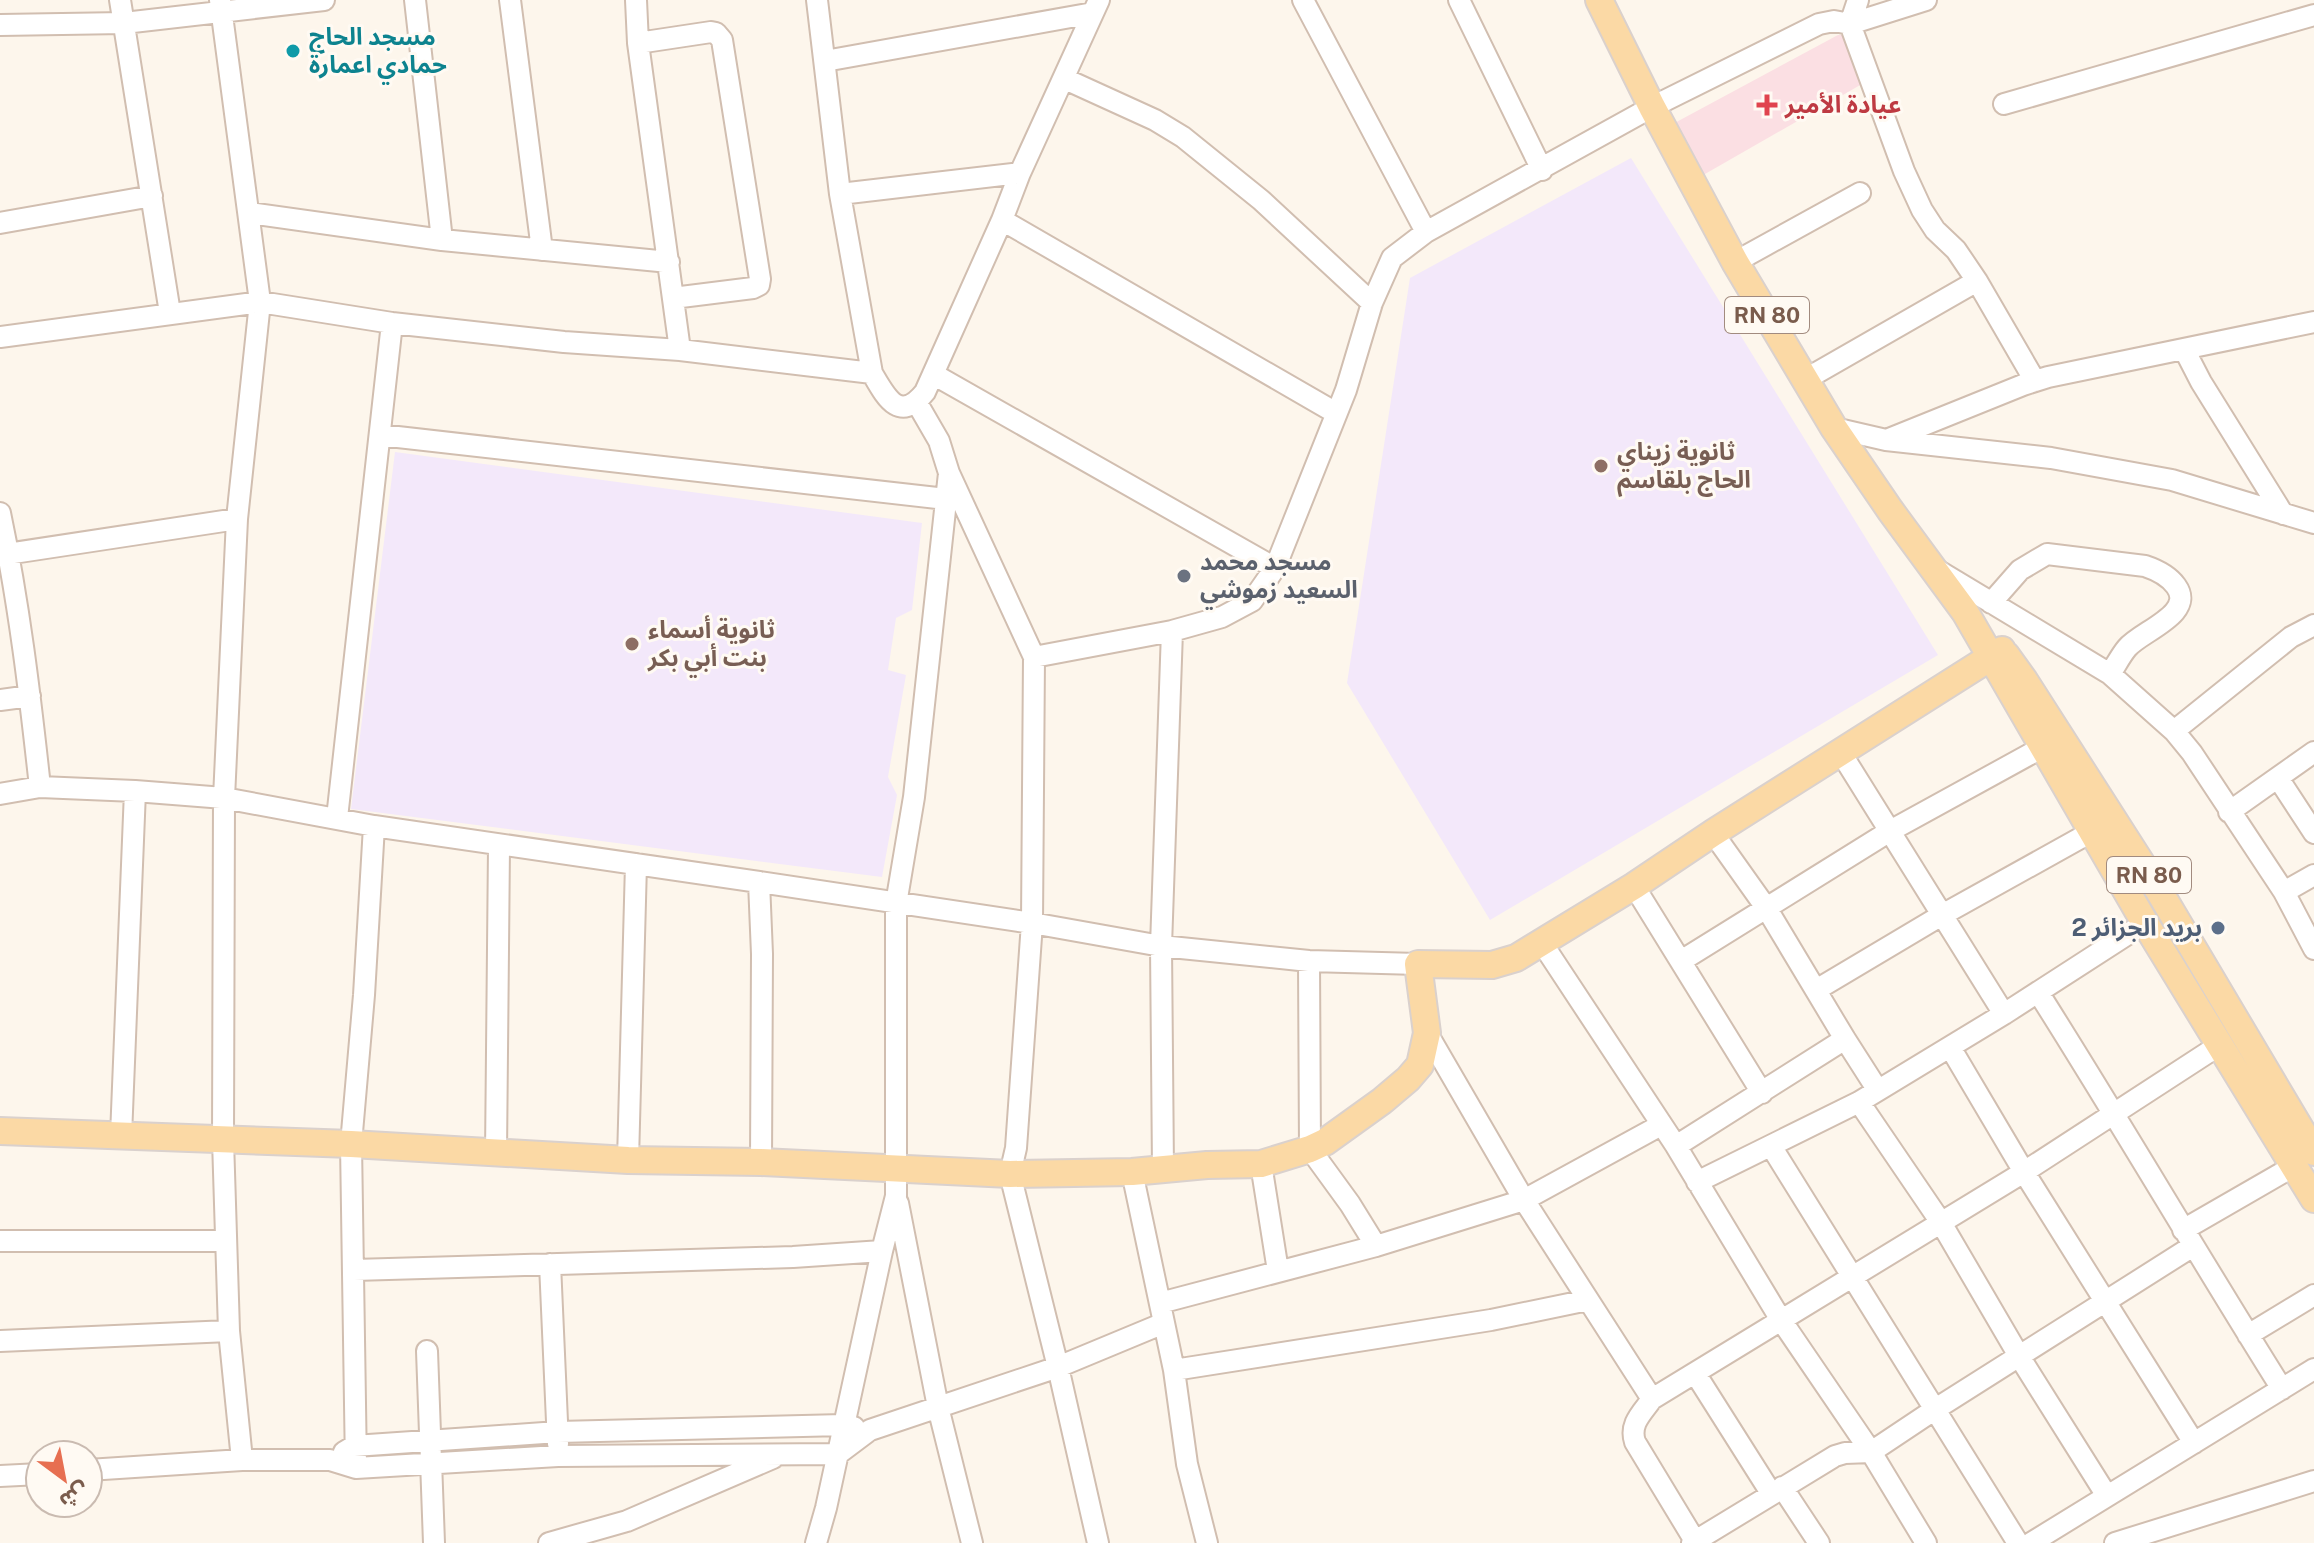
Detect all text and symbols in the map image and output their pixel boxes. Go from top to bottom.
place label: مسجد الحاج حمادي اعمارة [309,22,447,85]
marker: مسجد الحاج حمادي اعمارة [284,42,302,60]
place label: عيادة الأمير [1784,90,1901,119]
marker: عيادة الأمير [1756,94,1778,116]
road number: RN 80 [1725,297,1809,333]
place label: ثانوية زيناي الحاج بلقاسم [1617,437,1751,497]
marker: ثانوية زيناي الحاج بلقاسم [1592,457,1610,475]
place label: مسجد محمد السعيد زموشي [1200,547,1358,610]
marker: مسجد محمد السعيد زموشي [1175,567,1193,585]
place label: ثانوية أسماء بنت أبي بكر [647,615,775,678]
marker: ثانوية أسماء بنت أبي بكر [623,635,641,653]
road number: RN 80 [2107,857,2191,893]
place label: بريد الجزائر 2 [2071,913,2202,942]
marker: بريد الجزائر 2 [2209,919,2227,937]
north arrow [24,1439,104,1519]
text: ش [55,1477,94,1515]

